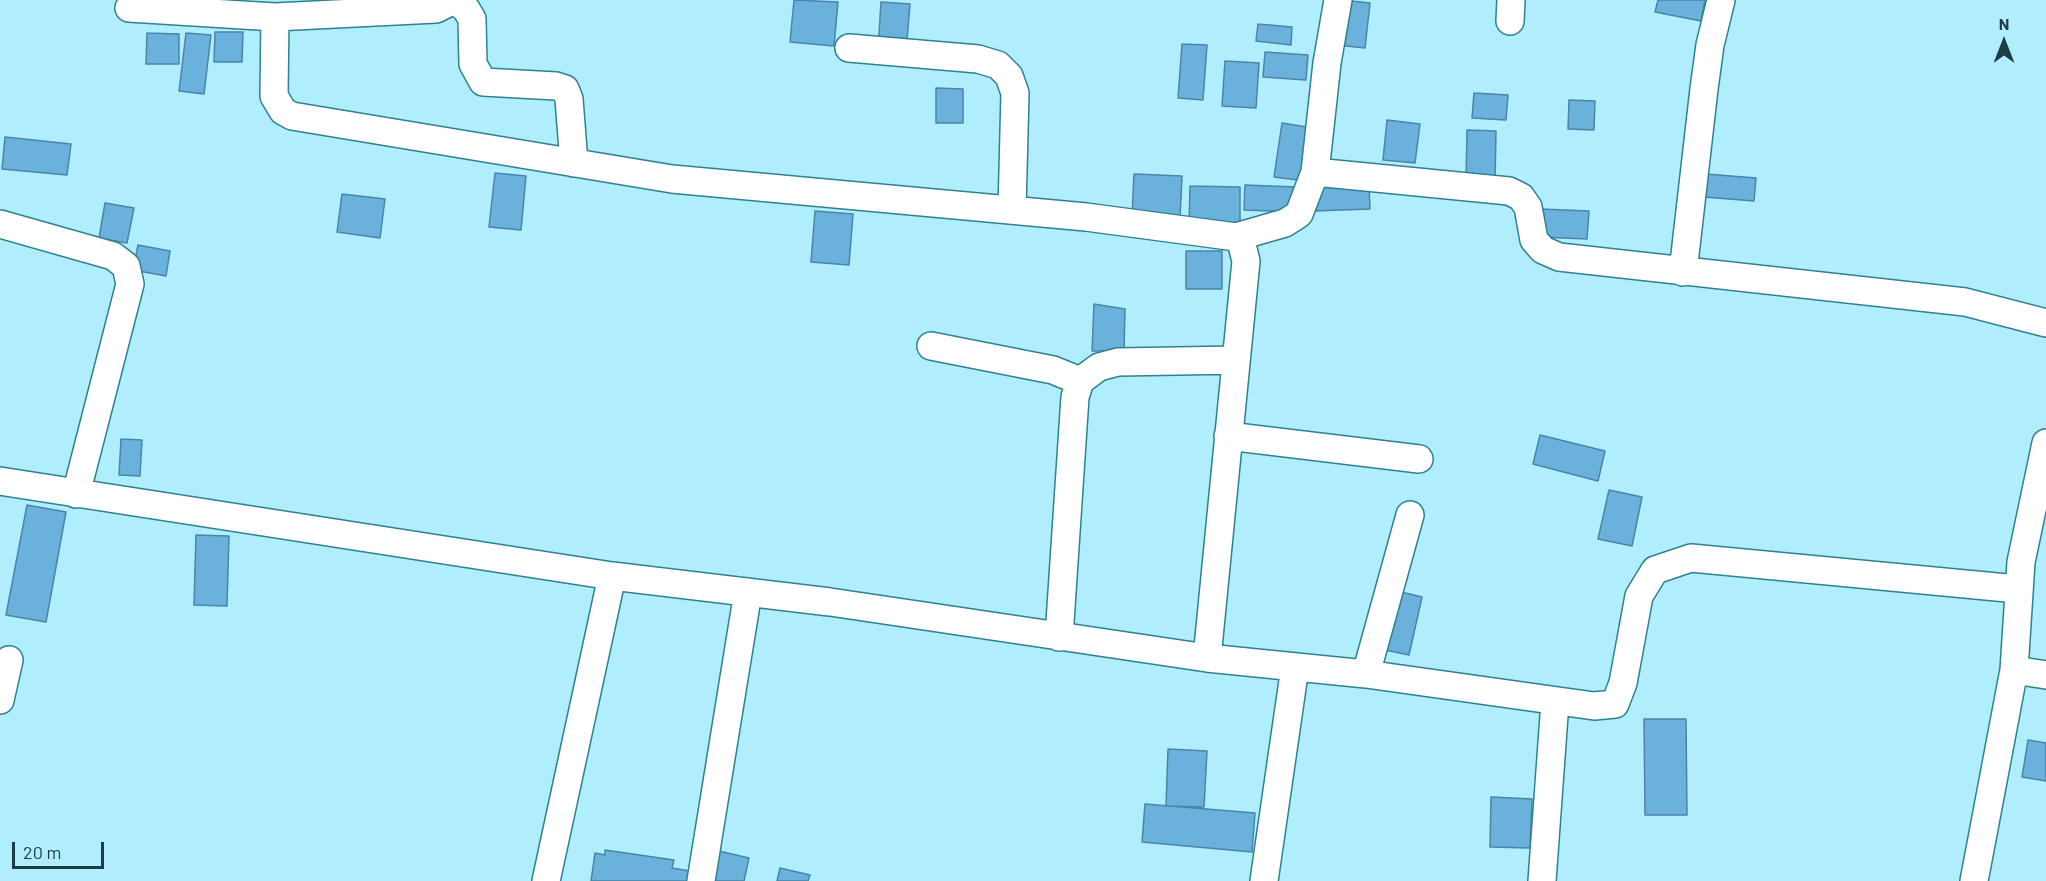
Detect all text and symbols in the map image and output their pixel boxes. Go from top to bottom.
north arrow [1974,12,2034,72]
text: N [1999,14,2009,33]
scale bar [15,830,106,868]
text: 20 m [23,841,61,863]

